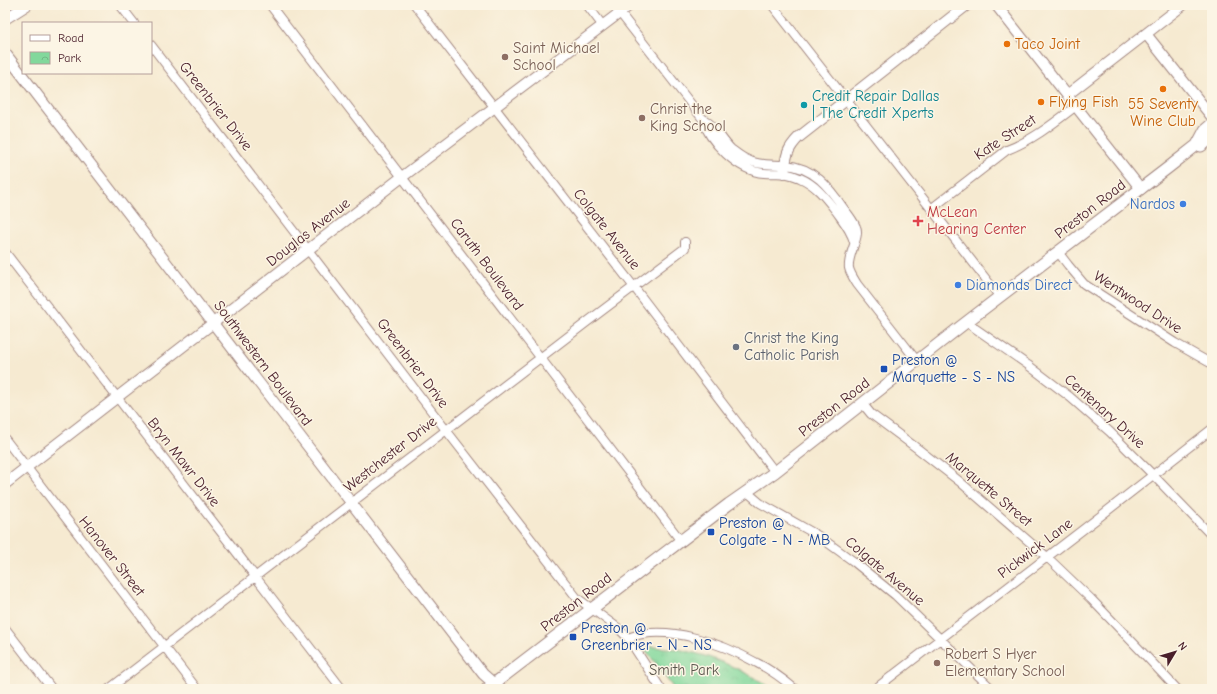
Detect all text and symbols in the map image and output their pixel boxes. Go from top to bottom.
legend [22,22,152,74]
text: Road [58,31,84,45]
place label: Taco Joint [1015,35,1081,53]
place label: Saint Michael School [513,39,600,74]
marker: Taco Joint [1002,39,1012,49]
text: Park [58,51,81,65]
marker: Saint Michael School [500,52,510,62]
street label: Greenbrier Drive [176,58,257,154]
marker: 55 Seventy Wine Club [1158,84,1168,94]
place label: Credit Repair Dallas | The Credit Xperts [812,87,939,122]
place label: Flying Fish [1049,93,1119,111]
place label: 55 Seventy Wine Club [1128,95,1198,130]
marker: Flying Fish [1036,97,1046,107]
place label: Christ the King School [650,100,726,135]
marker: Credit Repair Dallas | The Credit Xperts [799,100,809,110]
street label: Kate Street [971,110,1040,164]
marker: Christ the King School [637,113,647,123]
street label: Preston Road [1051,176,1129,242]
street label: Colgate Avenue [570,185,645,274]
street label: Douglas Avenue [263,194,354,270]
place label: Nardos [1130,195,1175,213]
marker: Nardos [1178,199,1188,209]
place label: McLean Hearing Center [927,203,1026,238]
street label: Caruth Boulevard [446,214,528,314]
marker: McLean Hearing Center [912,215,924,227]
street label: Wentwood Drive [1090,267,1186,338]
place label: Diamonds Direct [966,276,1073,294]
marker: Diamonds Direct [953,280,963,290]
street label: Southwestern Boulevard [210,297,316,429]
street label: Greenbrier Drive [373,315,453,412]
place label: Christ the King Catholic Parish [744,329,839,364]
marker: Christ the King Catholic Parish [731,342,741,352]
place label: Preston @ Marquette - S - NS [892,351,1015,386]
marker: Preston @ Marquette - S - NS [879,364,889,374]
street label: Centenary Drive [1061,370,1149,452]
street label: Preston Road [795,374,873,440]
street label: Westchester Drive [340,412,441,496]
street label: Bryn Mawr Drive [144,414,225,510]
street label: Marquette Street [942,448,1036,531]
street label: Hanover Street [75,512,149,600]
place label: Preston @ Colgate - N - MB [719,514,830,549]
street label: Pickwick Lane [994,514,1076,582]
marker: Preston @ Colgate - N - MB [706,527,716,537]
street label: Colgate Avenue [842,533,929,610]
street label: Preston Road [537,569,615,635]
place label: Preston @ Greenbrier - N - NS [581,619,712,654]
marker: Preston @ Greenbrier - N - NS [568,632,578,642]
north arrow [1155,632,1195,672]
text: N [1175,639,1190,653]
place label: Robert S Hyer Elementary School [945,645,1065,680]
marker: Robert S Hyer Elementary School [932,658,942,668]
park label: Smith Park [649,661,720,679]

